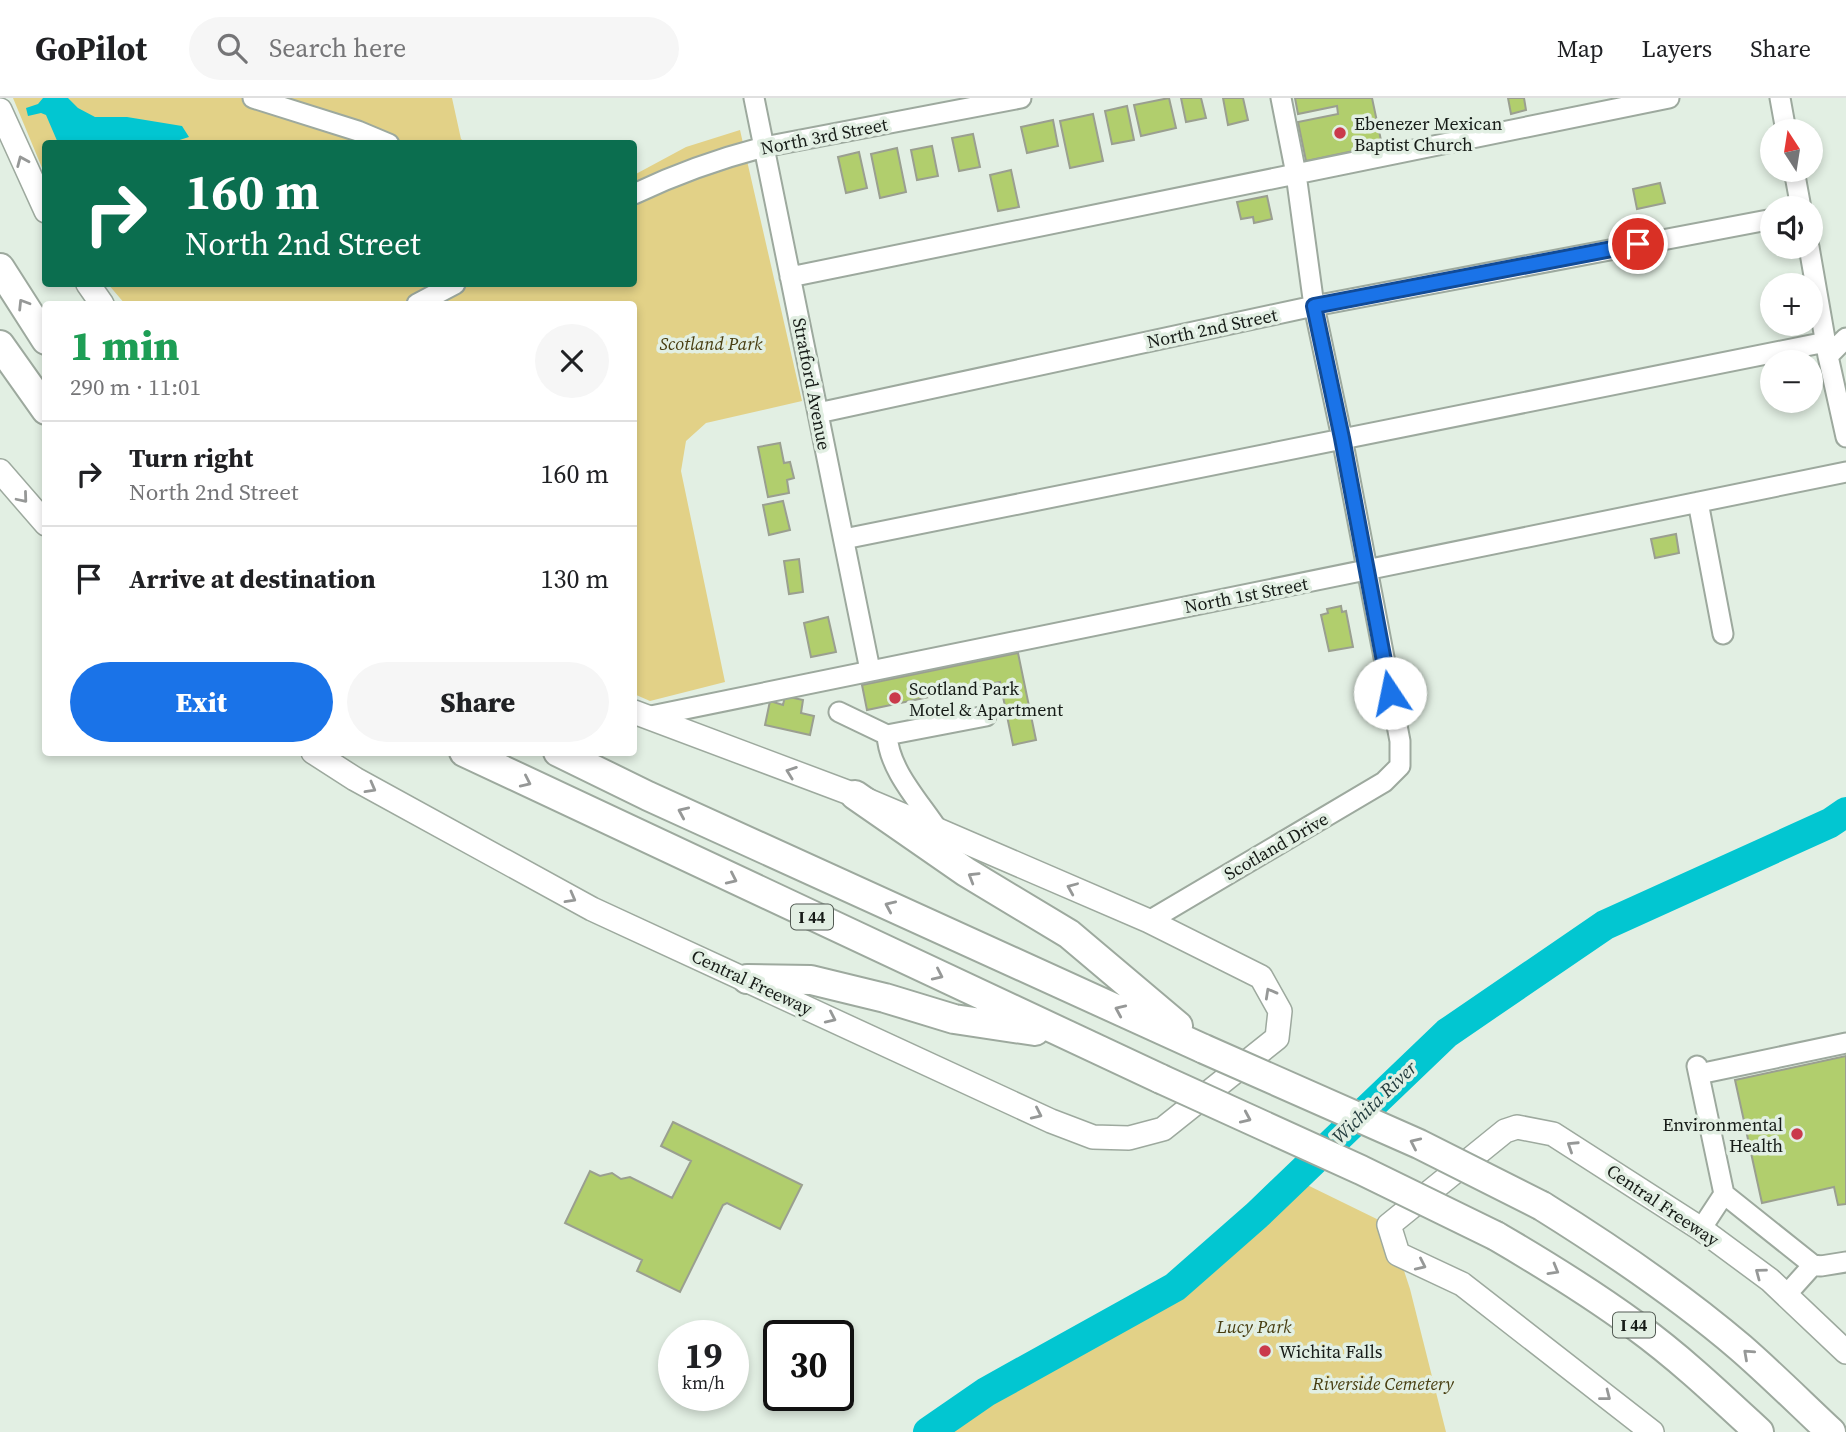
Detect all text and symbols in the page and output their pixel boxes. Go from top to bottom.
search box [189,17,679,80]
text: GoPilot [35,26,147,71]
icon: search [213,29,251,67]
text: Search here [269,30,406,66]
text: Map [1557,32,1604,65]
text: Layers [1642,32,1712,65]
text: Share [1750,32,1811,65]
street label: North 3rd Street [758,111,890,161]
place label: Ebenezer Mexican Baptist Church [1354,111,1502,157]
north arrow [1760,119,1824,182]
map controls [1760,119,1823,413]
marker: Ebenezer Mexican Baptist Church [1332,125,1348,141]
one-way arrow [16,156,30,168]
text: 160 m [185,158,320,225]
icon: right [70,168,161,259]
button: sound [1760,196,1823,259]
pin [1608,214,1668,274]
text: North 2nd Street [185,222,421,266]
icon: arrive [1619,225,1657,263]
button: + [1760,273,1823,336]
one-way arrow [18,299,31,312]
street label: North 2nd Street [1145,302,1280,354]
text: 1 min [70,316,180,374]
street label: Stratford Avenue [787,316,837,452]
button: close [535,324,609,398]
park label: Scotland Park [659,331,763,356]
button: − [1760,350,1823,413]
text: 290 m · 11:01 [70,371,201,403]
text: Turn right [129,440,253,476]
icon: right [70,455,108,493]
text: 160 m [541,456,609,492]
text: North 2nd Street [129,476,298,508]
one-way arrow [15,489,27,502]
icon: arrive [70,560,108,598]
text: Arrive at destination [129,561,376,597]
text: 130 m [541,561,609,597]
street label: North 1st Street [1182,571,1310,619]
position arrow [1353,656,1427,730]
button: Exit [70,662,333,742]
button: Share [347,662,609,742]
place label: Scotland Park Motel & Apartment [909,676,1063,722]
marker: Scotland Park Motel & Apartment [887,690,903,706]
one-way arrow [786,766,798,780]
one-way arrow [519,774,531,788]
one-way arrow [364,780,377,793]
one-way arrow [678,806,690,820]
street label: Scotland Drive [1219,806,1333,886]
one-way arrow [725,871,737,885]
one-way arrow [968,872,981,885]
one-way arrow [1067,882,1079,896]
one-way arrow [564,890,576,903]
one-way arrow [885,900,897,914]
road number: I 44 [791,904,833,930]
street label: Central Freeway [688,943,817,1021]
one-way arrow [931,967,943,981]
one-way arrow [1265,988,1278,1000]
one-way arrow [1114,1004,1127,1018]
one-way arrow [824,1010,836,1024]
water label: Wichita River [1326,1054,1423,1149]
one-way arrow [1030,1106,1042,1120]
one-way arrow [1238,1110,1251,1124]
place label: Environmental Health [1663,1112,1783,1158]
marker: Environmental Health [1789,1126,1805,1142]
one-way arrow [1410,1137,1422,1151]
one-way arrow [1566,1141,1579,1154]
street label: Central Freeway [1602,1158,1725,1252]
one-way arrow [1414,1257,1427,1271]
one-way arrow [1547,1262,1560,1275]
one-way arrow [1755,1268,1768,1281]
road number: I 44 [1613,1312,1655,1338]
park label: Lucy Park [1216,1314,1292,1339]
speed limit sign: 30 [763,1320,854,1411]
text: 19 [685,1332,722,1380]
place label: Wichita Falls [1279,1339,1383,1364]
marker: Wichita Falls [1257,1343,1273,1359]
one-way arrow [1743,1350,1756,1363]
text: km/h [682,1370,725,1395]
park label: Riverside Cemetery [1311,1371,1454,1396]
one-way arrow [1599,1387,1611,1400]

